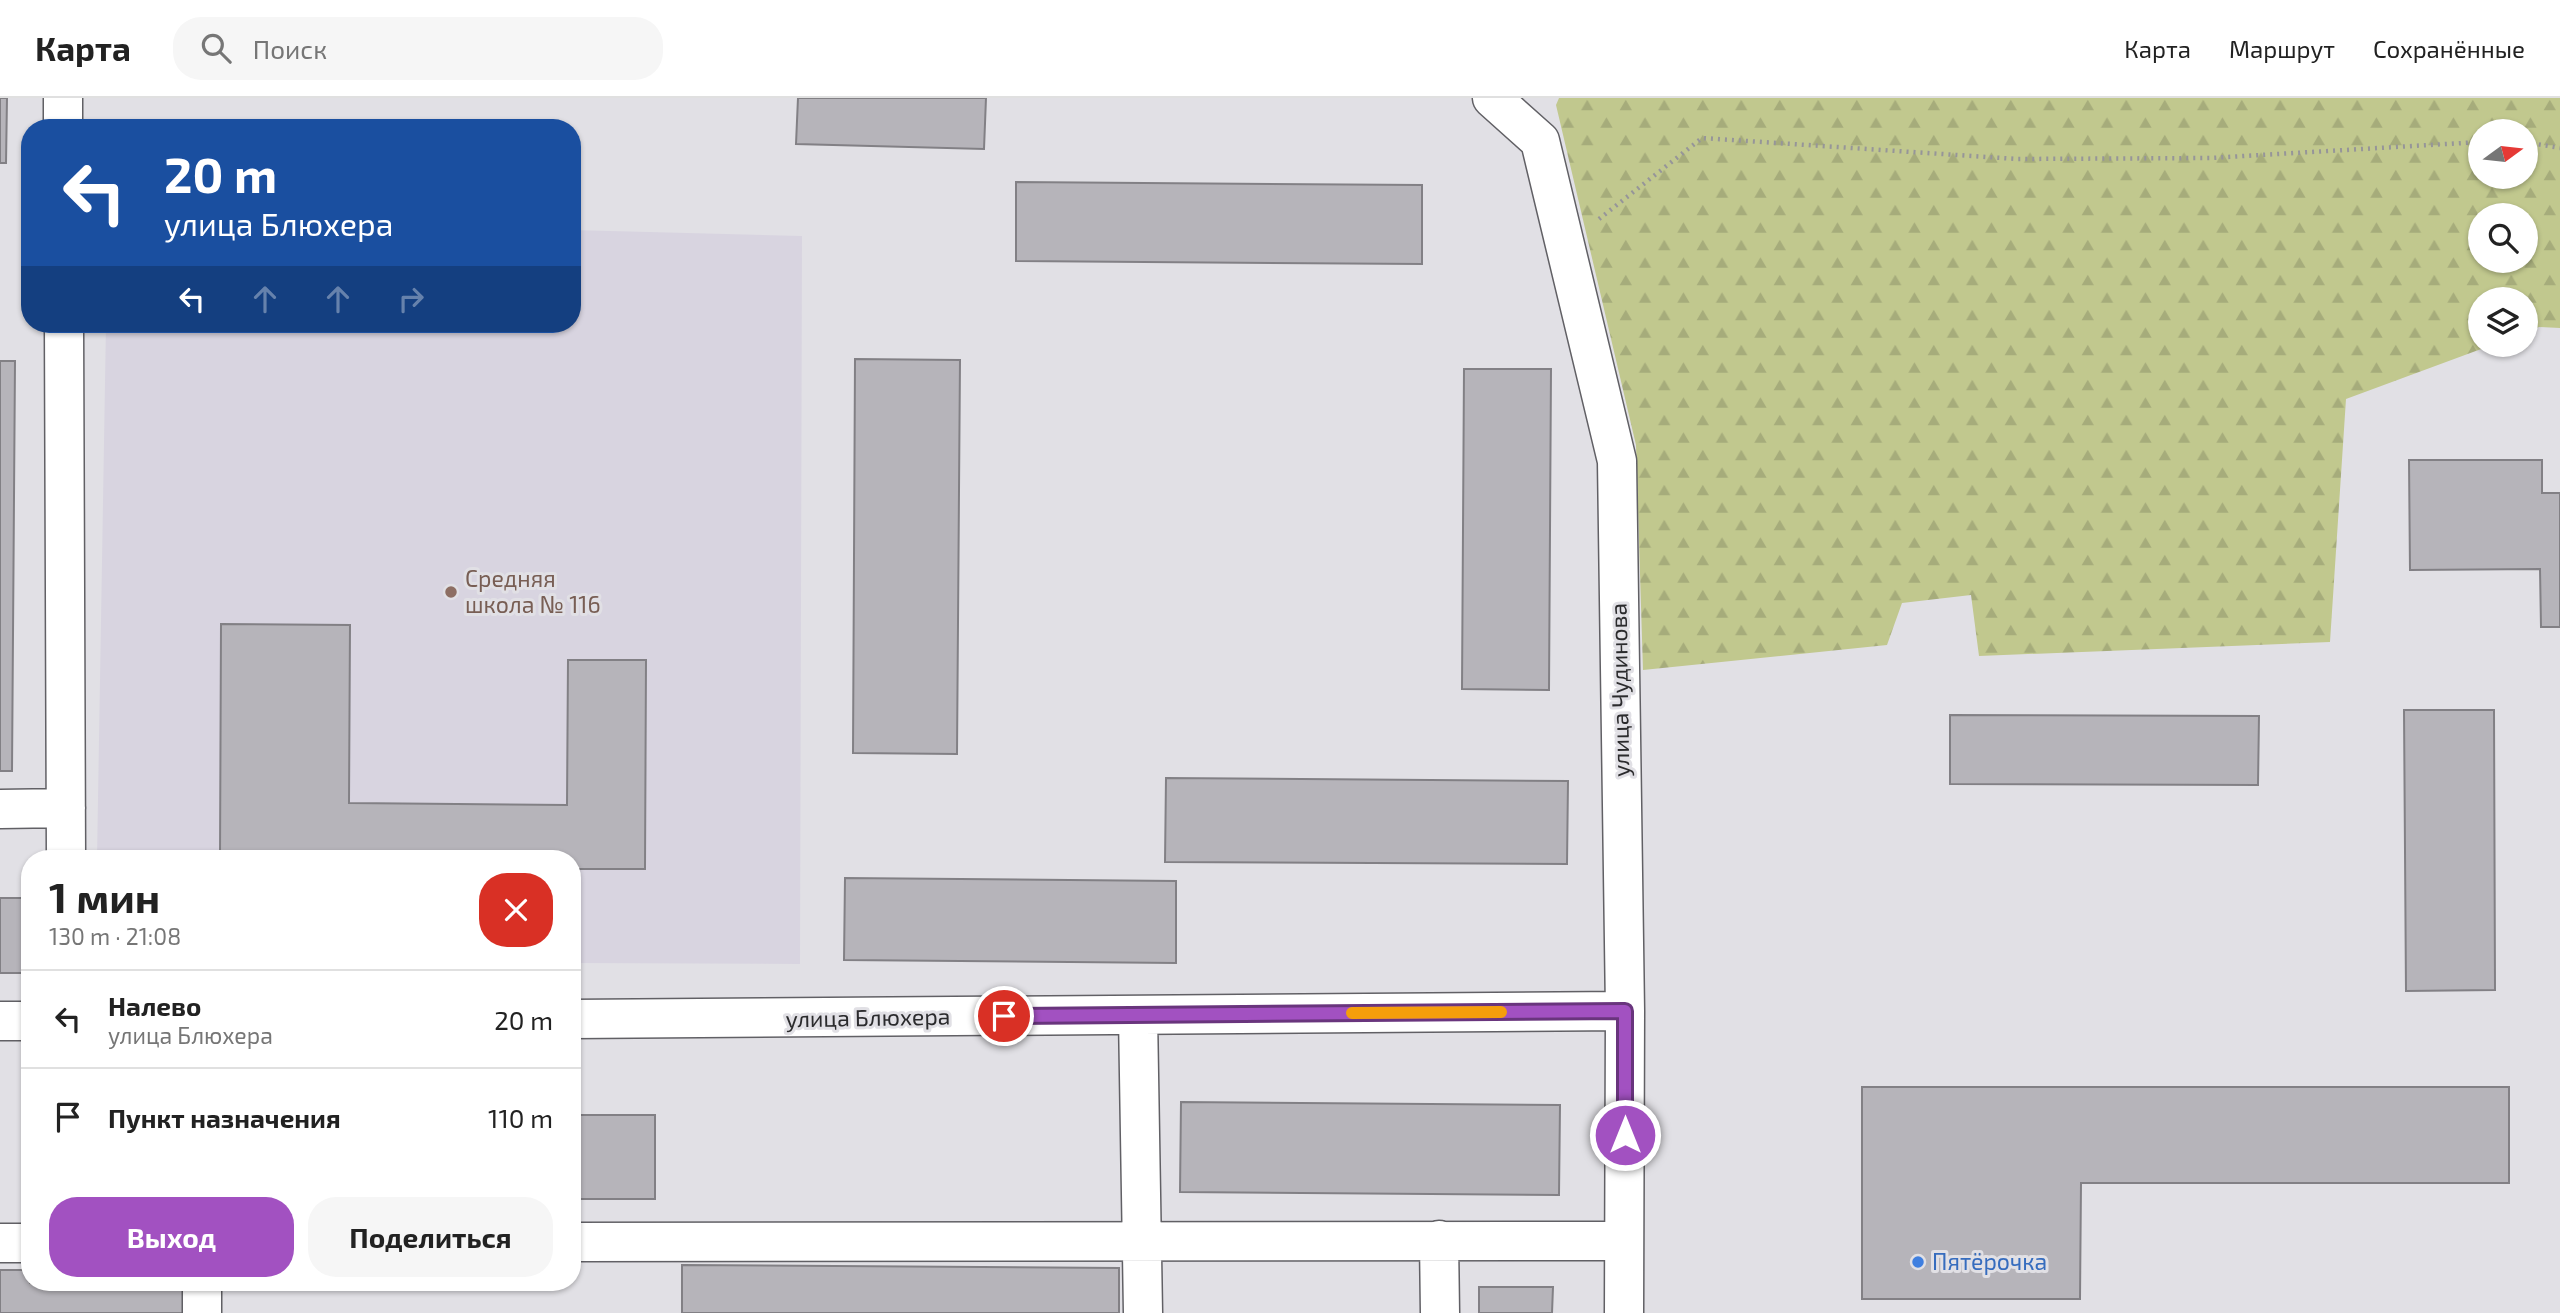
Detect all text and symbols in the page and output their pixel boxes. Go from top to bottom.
search box [173,17,663,80]
text: Карта [35,28,131,68]
icon: search [197,29,235,67]
text: Поиск [253,33,327,64]
text: Карта [2124,34,2191,63]
text: Маршрут [2229,34,2335,63]
text: Сохранённые [2373,34,2525,63]
north arrow [2468,119,2538,189]
map controls [2468,119,2538,357]
text: 20 m [164,144,277,203]
icon: left [49,147,140,238]
button: search [2468,203,2538,273]
text: улица Блюхера [164,204,393,242]
icon: left [173,280,211,318]
icon: ahead [246,280,284,318]
icon: ahead [319,280,357,318]
icon: right [392,280,430,318]
button: layers [2468,287,2538,357]
place label: Средняя школа № 116 [465,564,601,618]
marker: Средняя школа № 116 [443,584,459,600]
street label: улица Чудинова [1603,603,1636,777]
text: 1 мин [49,871,160,921]
button: close [479,873,553,947]
text: 130 m · 21:08 [49,922,181,950]
pin [974,986,1034,1046]
text: Налево [108,990,201,1021]
icon: arrive [985,997,1023,1035]
icon: left [49,1000,87,1038]
street label: улица Блюхера [785,1002,951,1033]
text: 20 m [494,1004,553,1035]
text: улица Блюхера [108,1021,273,1049]
icon: arrive [49,1098,87,1136]
position arrow [1588,1098,1662,1172]
text: Пункт назначения [108,1102,341,1133]
text: 110 m [488,1102,553,1133]
button: Выход [49,1197,294,1277]
button: Поделиться [308,1197,553,1277]
place label: Пятёрочка [1932,1247,2047,1275]
marker: Пятёрочка [1910,1254,1926,1270]

